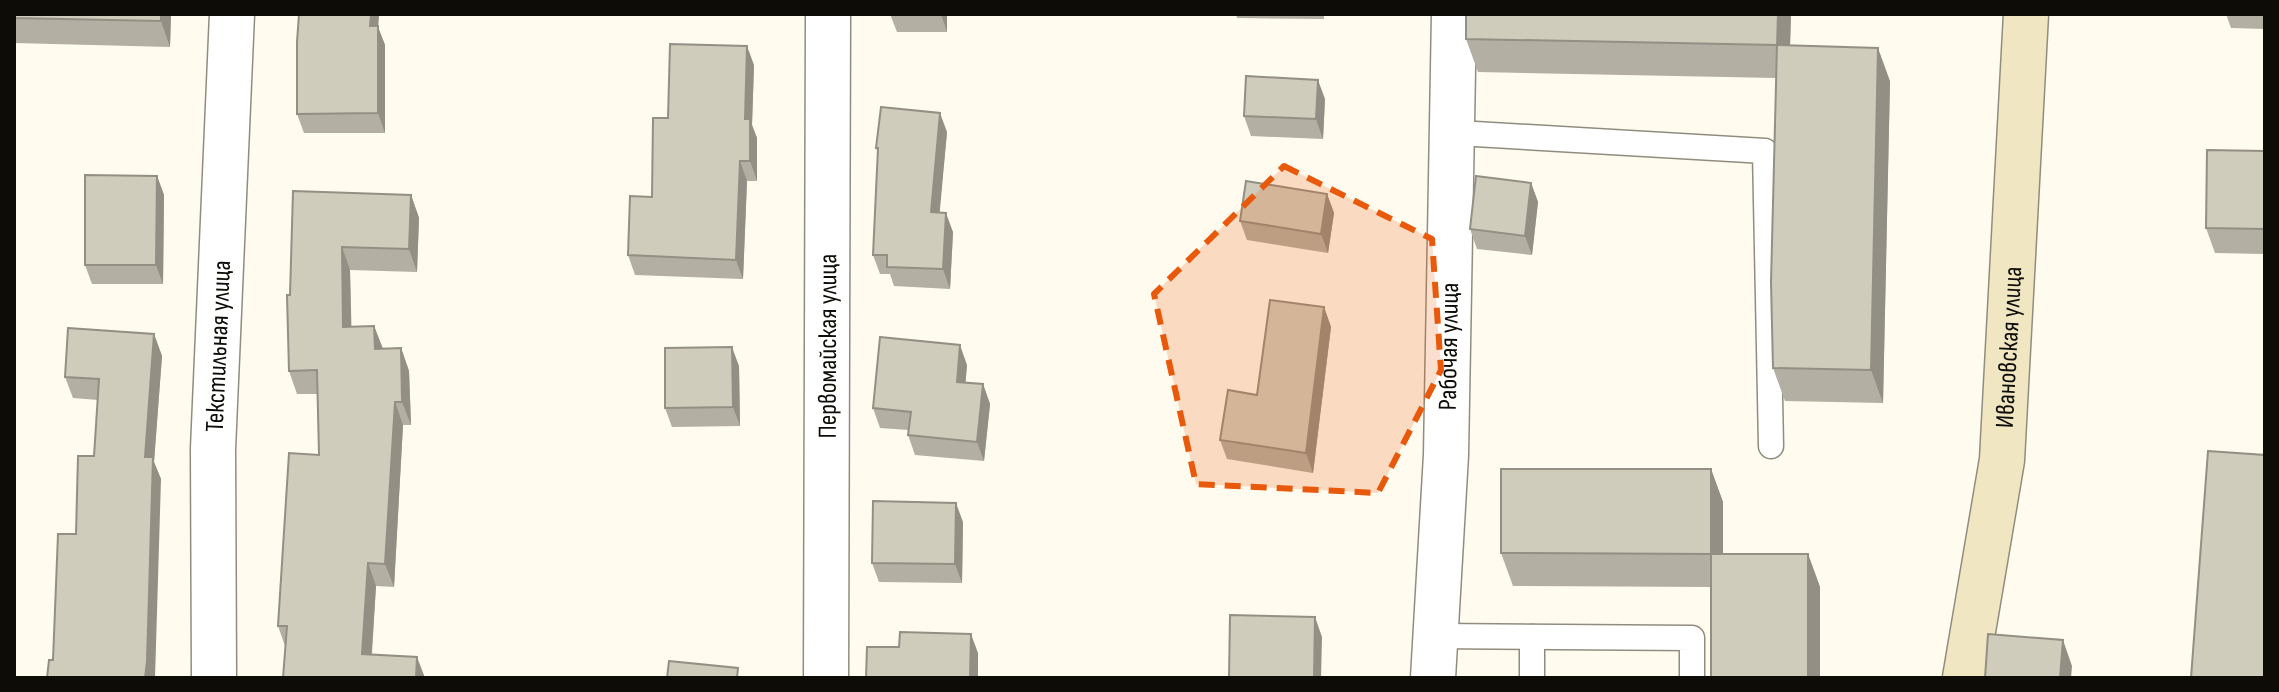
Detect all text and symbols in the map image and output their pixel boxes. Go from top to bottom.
street label: Первомайская улица [813,254,844,438]
street label: Текстильная улица [200,260,238,433]
street label: Ивановская улица [1990,266,2029,429]
street label: Рабочая улица [1433,282,1466,411]

